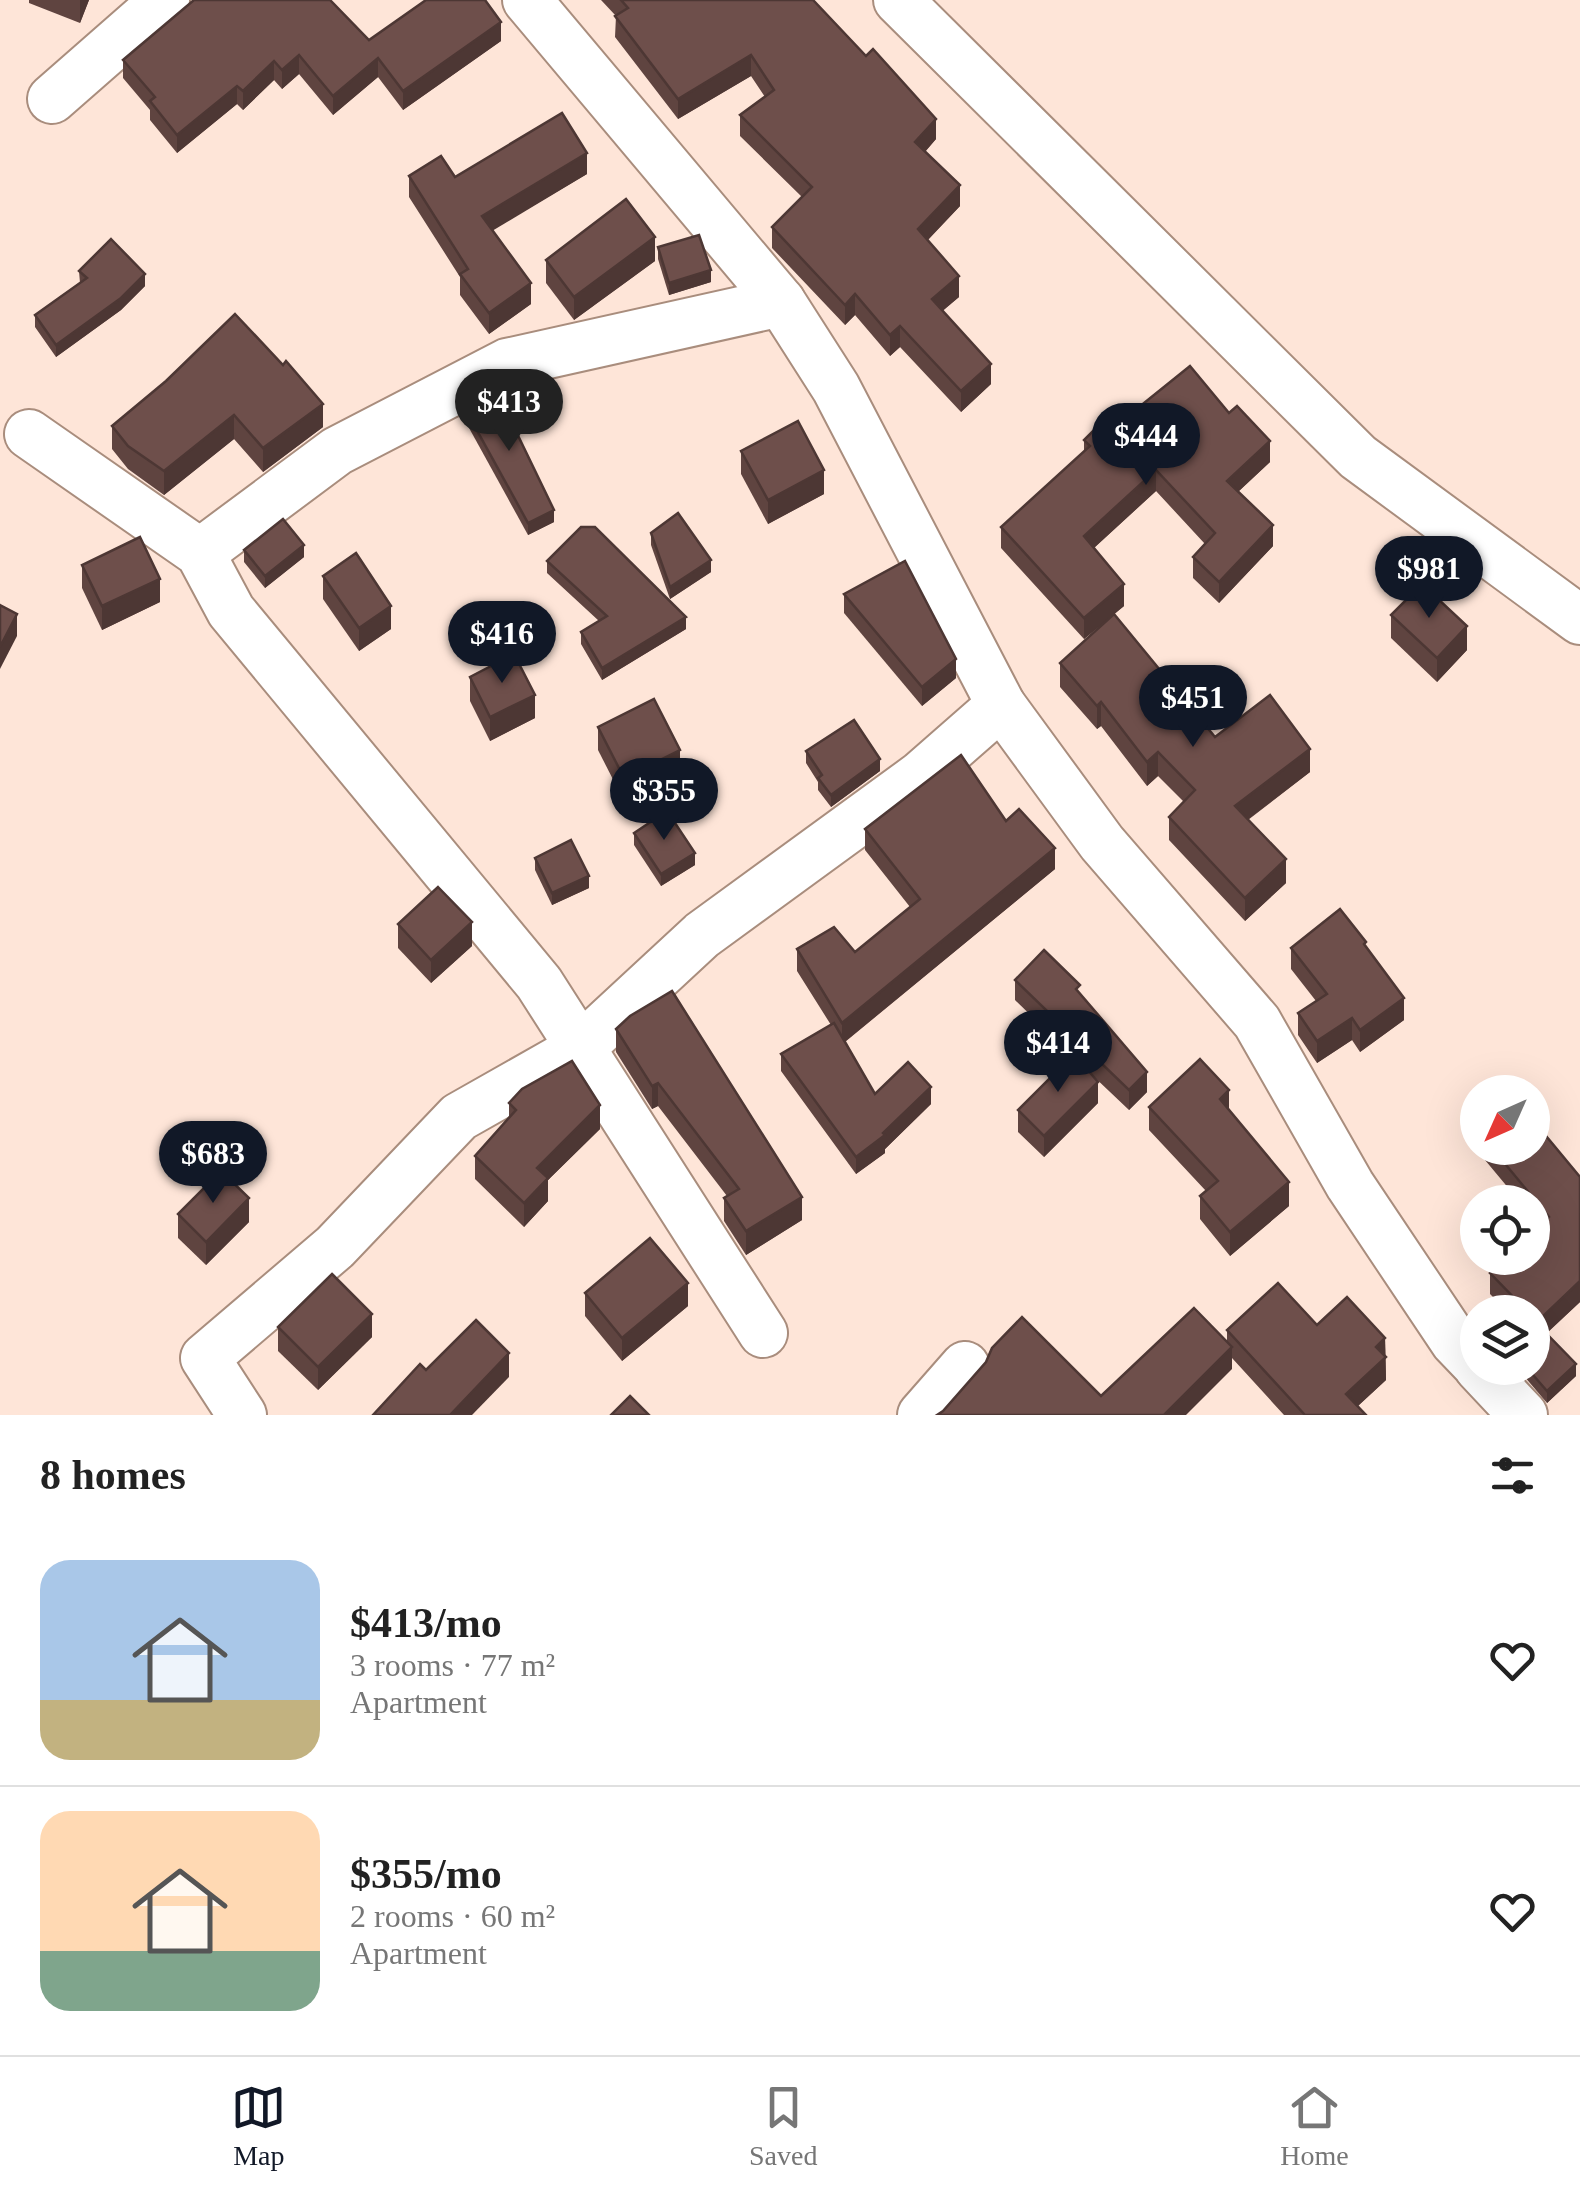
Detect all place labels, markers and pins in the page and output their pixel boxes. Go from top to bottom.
pin: $413 [450,369,568,454]
pin: $444 [1087,403,1205,488]
pin: $981 [1370,536,1488,621]
pin: $416 [443,601,561,686]
pin: $451 [1134,665,1252,750]
pin: $355 [605,758,723,843]
pin: $414 [999,1010,1117,1095]
pin: $683 [154,1121,272,1206]

